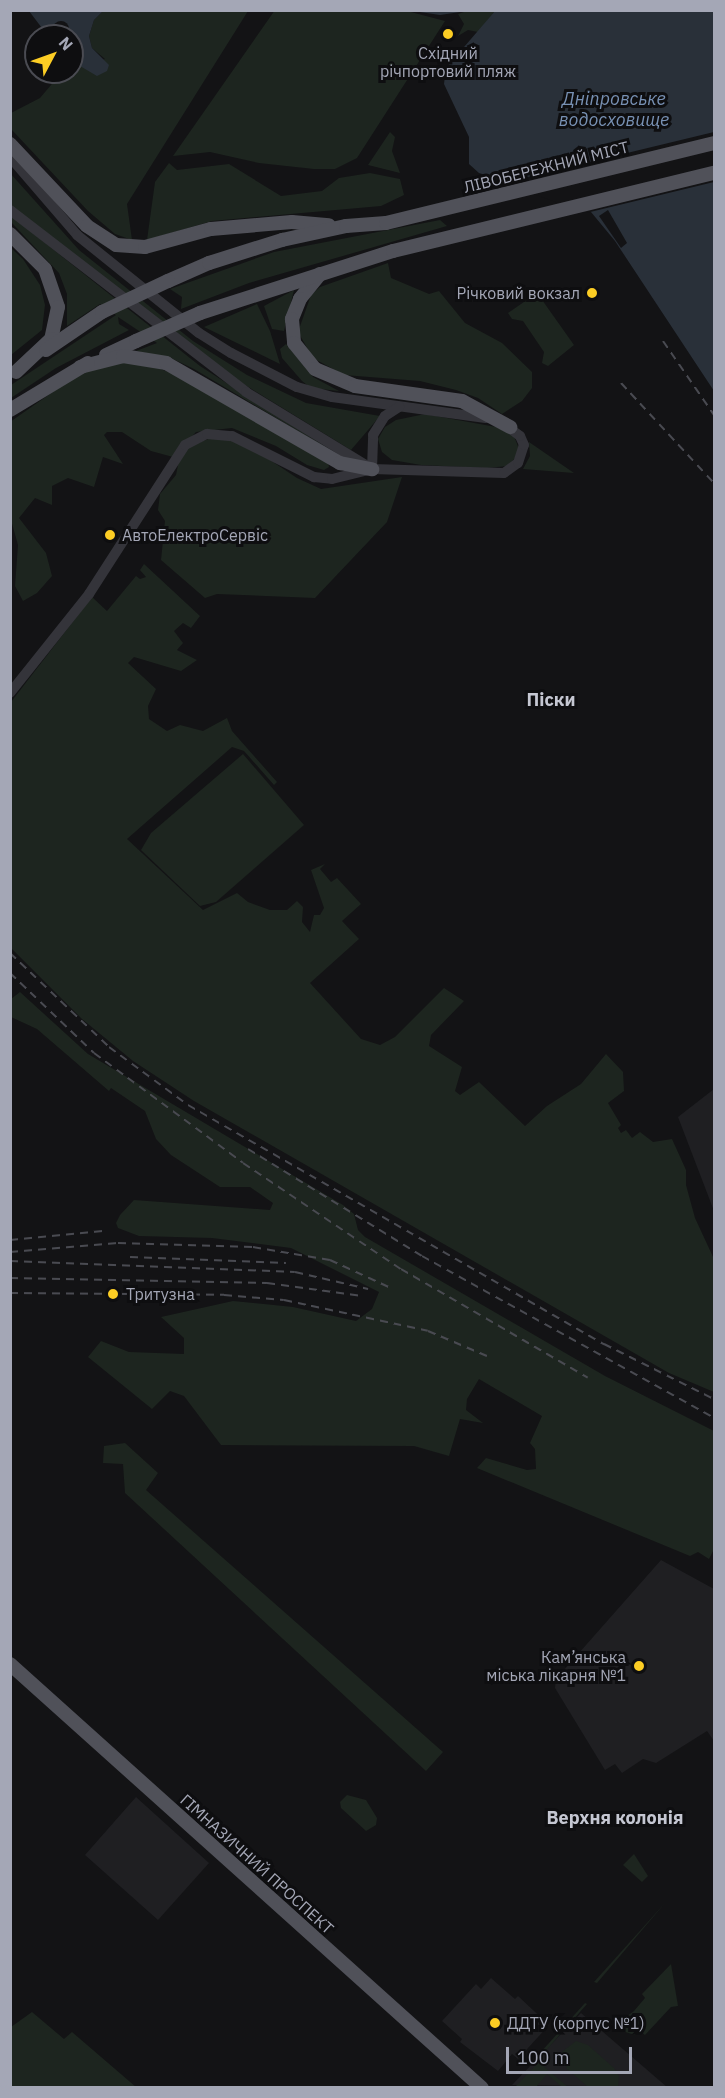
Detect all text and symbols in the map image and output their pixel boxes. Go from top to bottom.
north arrow [24,24,84,84]
marker: Східний річпортовий пляж [441,27,455,41]
text: N [55,33,77,54]
place label: Східний річпортовий пляж [380,43,516,81]
water label: Дніпровське водосховище [559,89,669,132]
street label: ЛІВОБЕРЕЖНИЙ МІСТ [462,137,630,197]
place label: Річковий вокзал [456,283,580,303]
marker: Річковий вокзал [585,286,599,300]
place label: АвтоЕлектроСервіс [122,525,268,545]
marker: АвтоЕлектроСервіс [103,528,117,542]
district label: Піски [527,689,575,711]
place label: Тритузна [126,1284,195,1304]
marker: Тритузна [104,1285,122,1303]
place label: Кам’янська міська лікарня №1 [486,1647,626,1685]
marker: Кам’янська міська лікарня №1 [630,1657,648,1675]
street label: ГІМНАЗИЧНИЙ ПРОСПЕКТ [176,1790,338,1938]
district label: Верхня колонія [547,1807,683,1829]
place label: ДДТУ (корпус №1) [507,2013,645,2033]
marker: ДДТУ (корпус №1) [488,2016,502,2030]
scale bar [509,2035,635,2073]
text: 100 m [517,2046,569,2069]

